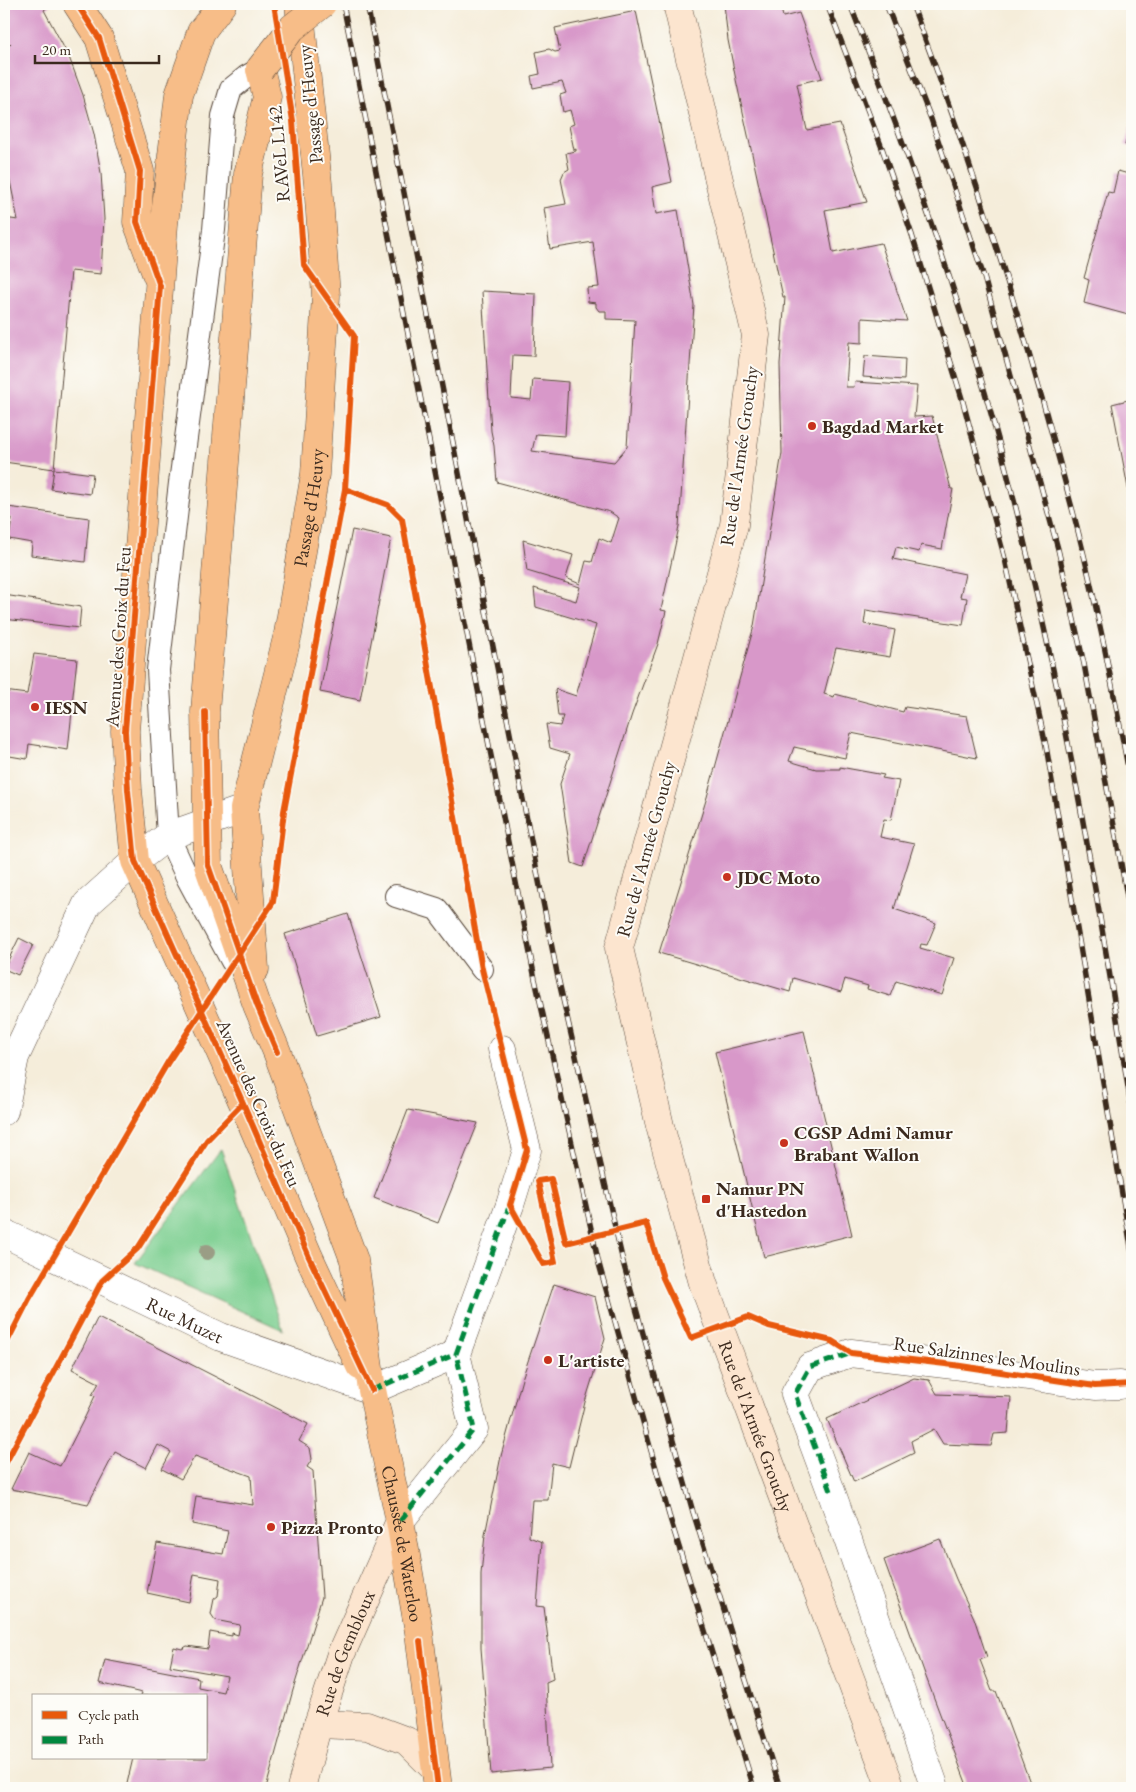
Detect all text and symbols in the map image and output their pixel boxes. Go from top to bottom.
scale bar [35,32,159,64]
text: 20 m [42,40,71,59]
street label: Passage d'Heuvy [291,43,329,165]
street label: RAVeL L142 [262,105,296,203]
street label: Rue de l'Armée Grouchy [714,364,764,548]
place label: Bagdad Market [822,414,944,439]
marker: Bagdad Market [806,420,818,432]
street label: Passage d'Heuvy [287,447,329,569]
street label: Avenue des Croix du Feu [99,546,137,729]
place label: IESN [45,695,88,720]
marker: IESN [29,701,41,713]
street label: Rue de l'Armée Grouchy [610,758,682,940]
place label: JDC Moto [735,865,821,890]
marker: JDC Moto [721,871,733,883]
street label: Avenue des Croix du Feu [210,1014,307,1191]
place label: CGSP Admi Namur Brabant Wallon [794,1120,953,1167]
marker: CGSP Admi Namur Brabant Wallon [778,1137,790,1149]
place label: Namur PN d'Hastedon [716,1176,807,1223]
marker: Namur PN d'Hastedon [700,1193,712,1205]
street label: Rue Muzet [142,1291,228,1349]
street label: Rue Salzinnes les Moulins [892,1331,1082,1381]
street label: Rue de l'Armée Grouchy [713,1337,800,1516]
place label: L'artiste [558,1348,625,1373]
marker: L'artiste [542,1354,554,1366]
street label: Chaussée de Waterloo [376,1463,430,1624]
place label: Pizza Pronto [281,1515,384,1540]
marker: Pizza Pronto [265,1521,277,1533]
street label: Rue de Gembloux [309,1585,381,1719]
legend [32,1694,208,1760]
text: Cycle path [78,1705,140,1724]
text: Path [78,1729,104,1748]

